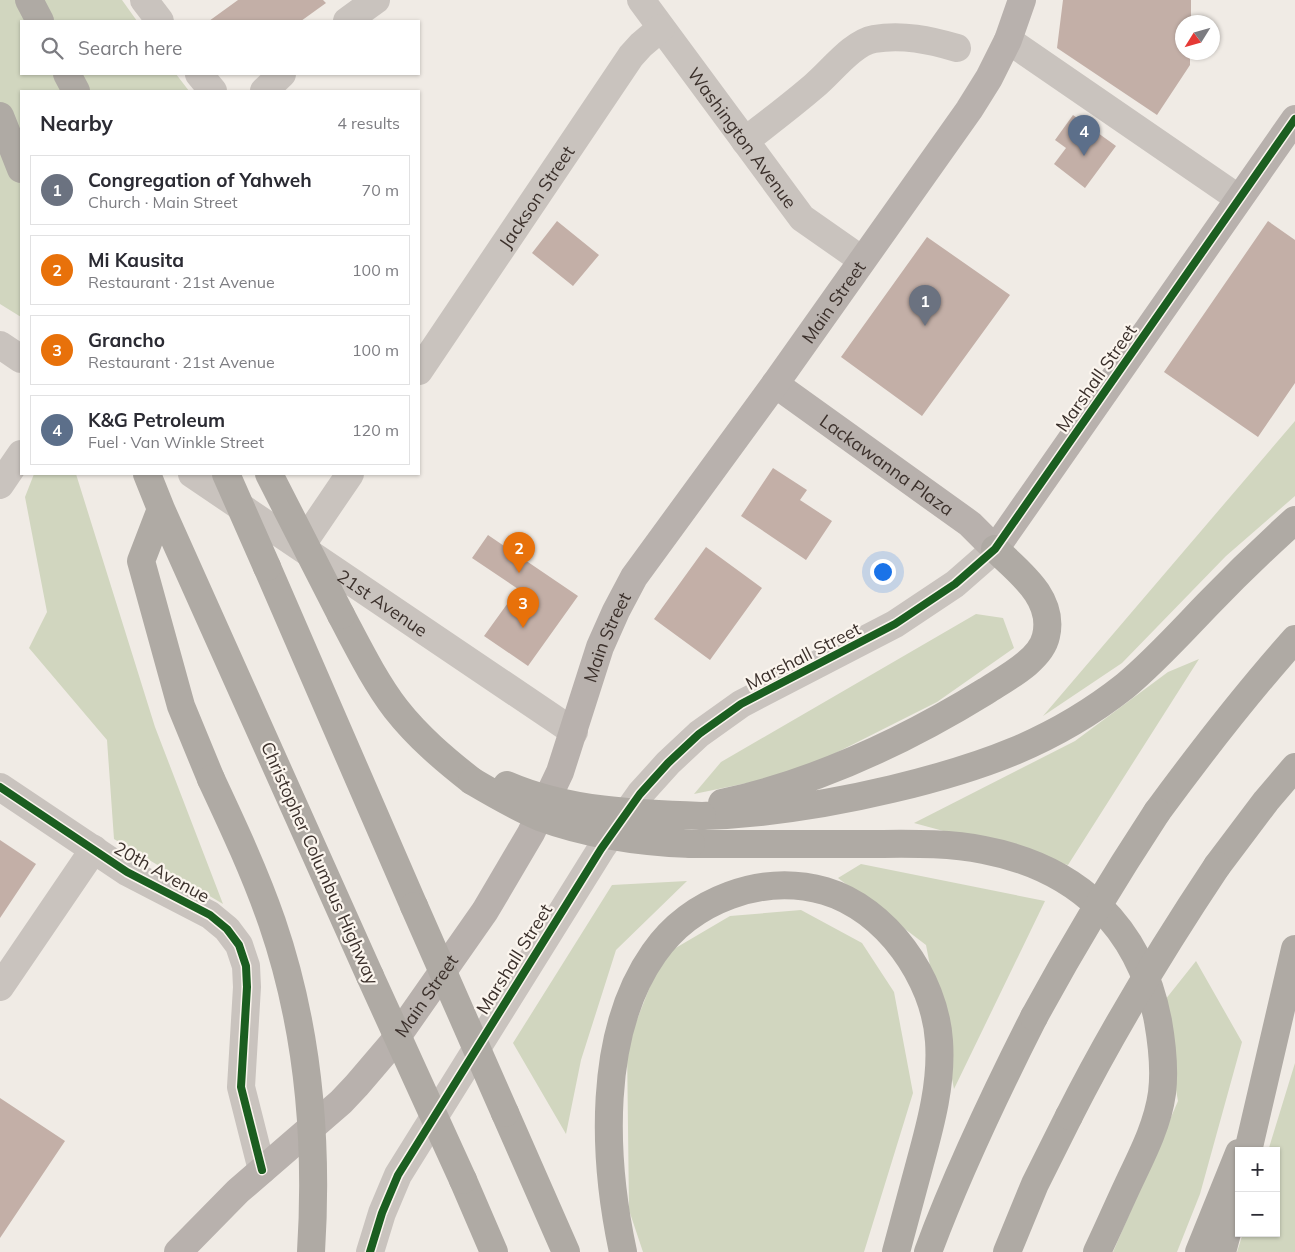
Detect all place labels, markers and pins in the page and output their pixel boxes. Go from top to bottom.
pin: 4 [1068,115,1100,156]
pin: 1 [909,285,941,326]
pin: 2 [503,532,535,573]
pin: 3 [507,587,539,628]

